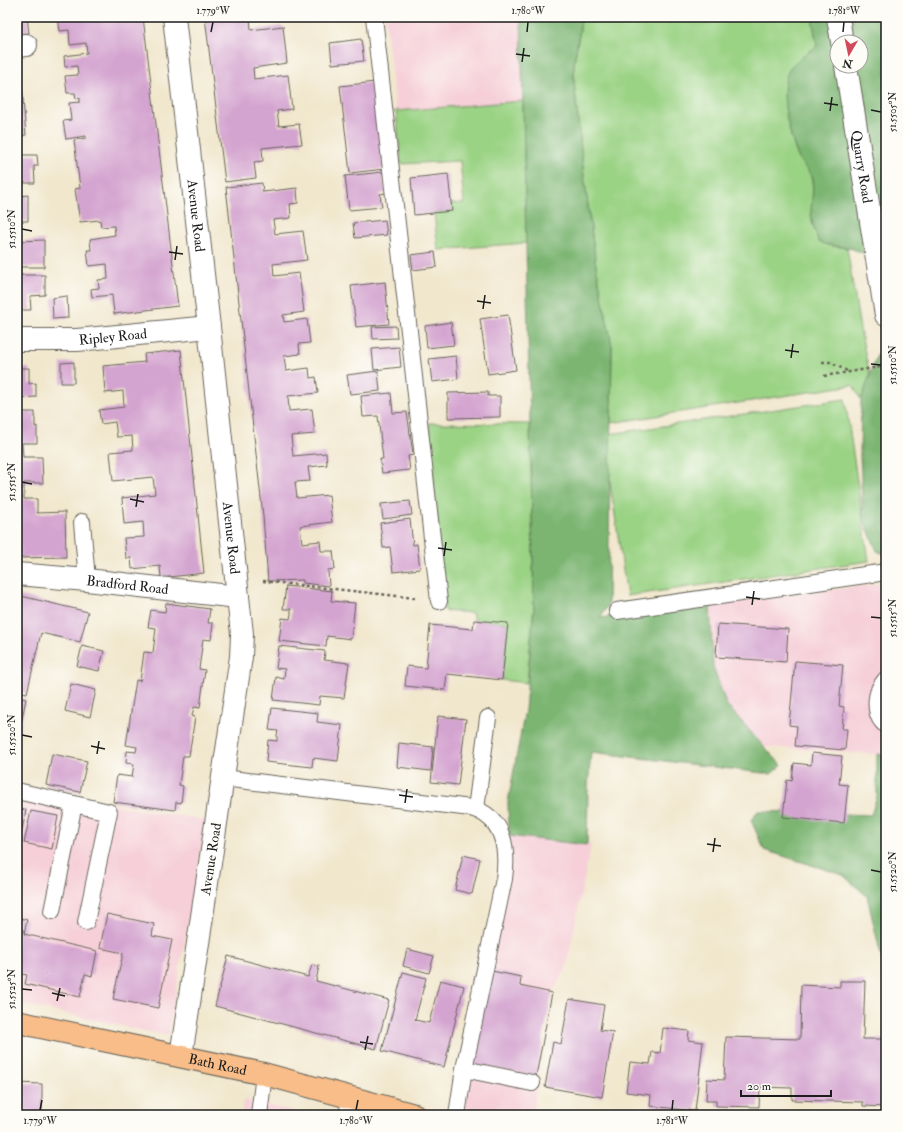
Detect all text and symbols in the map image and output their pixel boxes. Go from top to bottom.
text: 1.779°W [196,5,230,17]
text: 1.780°W [511,5,545,17]
text: 1.781°W [828,5,861,17]
north arrow [829,34,869,74]
text: N [841,56,854,71]
text: 51.5505°N [887,92,899,132]
street label: Quarry Road [848,129,876,205]
street label: Avenue Road [184,178,209,253]
text: 51.5510°N [6,209,18,249]
street label: Ripley Road [78,325,148,348]
text: 51.5510°N [887,345,899,385]
text: 51.5515°N [6,462,18,501]
street label: Avenue Road [219,500,244,575]
street label: Bradford Road [86,571,170,598]
text: 51.5515°N [887,598,899,637]
text: 51.5520°N [6,714,18,756]
street label: Avenue Road [197,822,225,897]
text: 51.5520°N [887,851,899,893]
text: 51.5525°N [6,969,18,1009]
street label: Bath Road [187,1050,248,1079]
scale bar [741,1072,831,1098]
text: 20 m [747,1079,772,1094]
text: 1.779°W [23,1115,57,1127]
text: 1.780°W [339,1115,373,1127]
text: 1.781°W [656,1115,689,1127]

